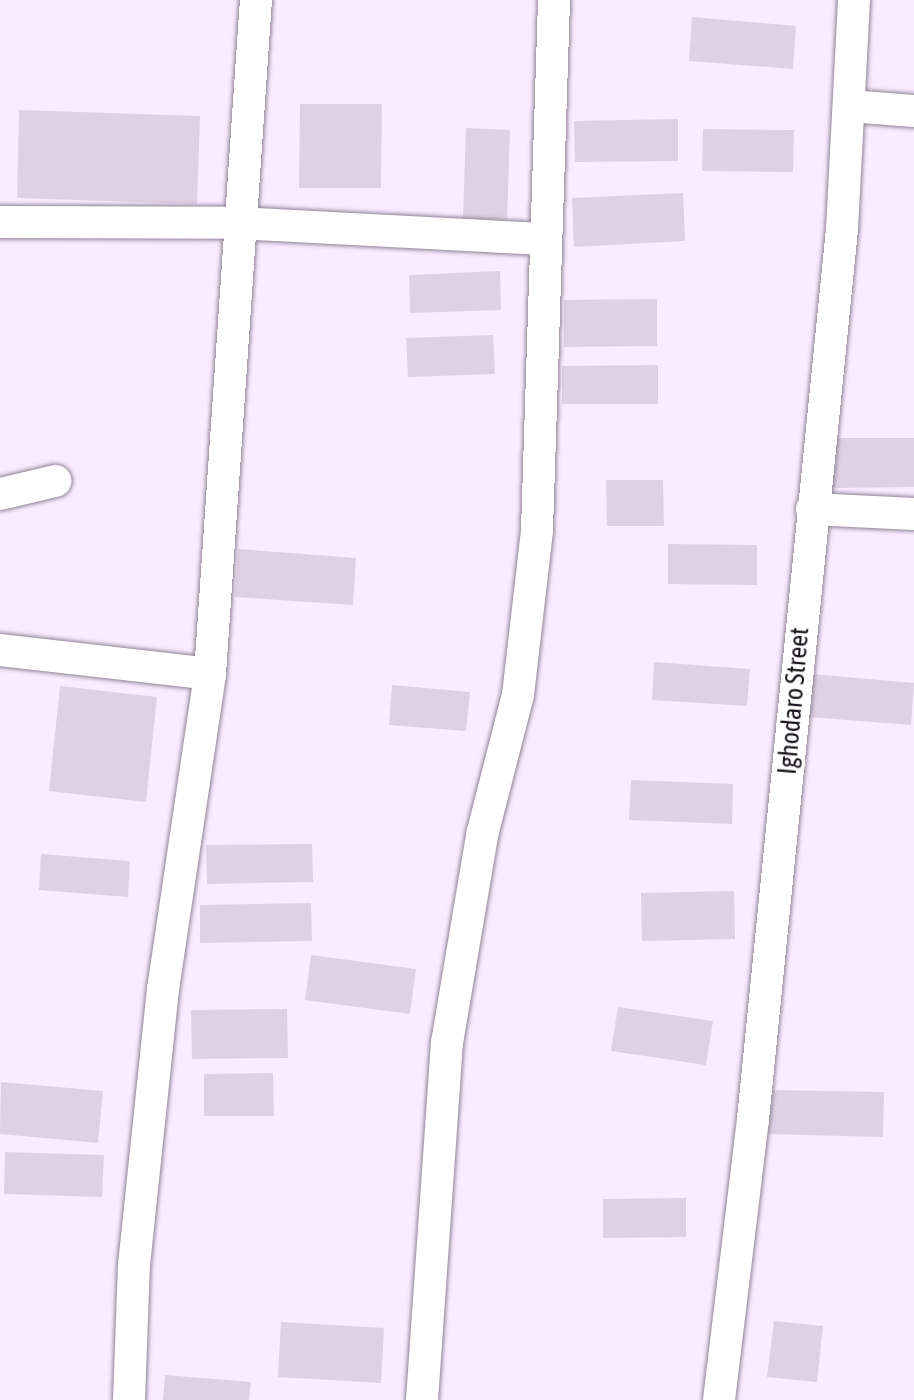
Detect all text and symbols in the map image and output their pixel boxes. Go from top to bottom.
street label: Ighodaro Street [772,626,816,776]

